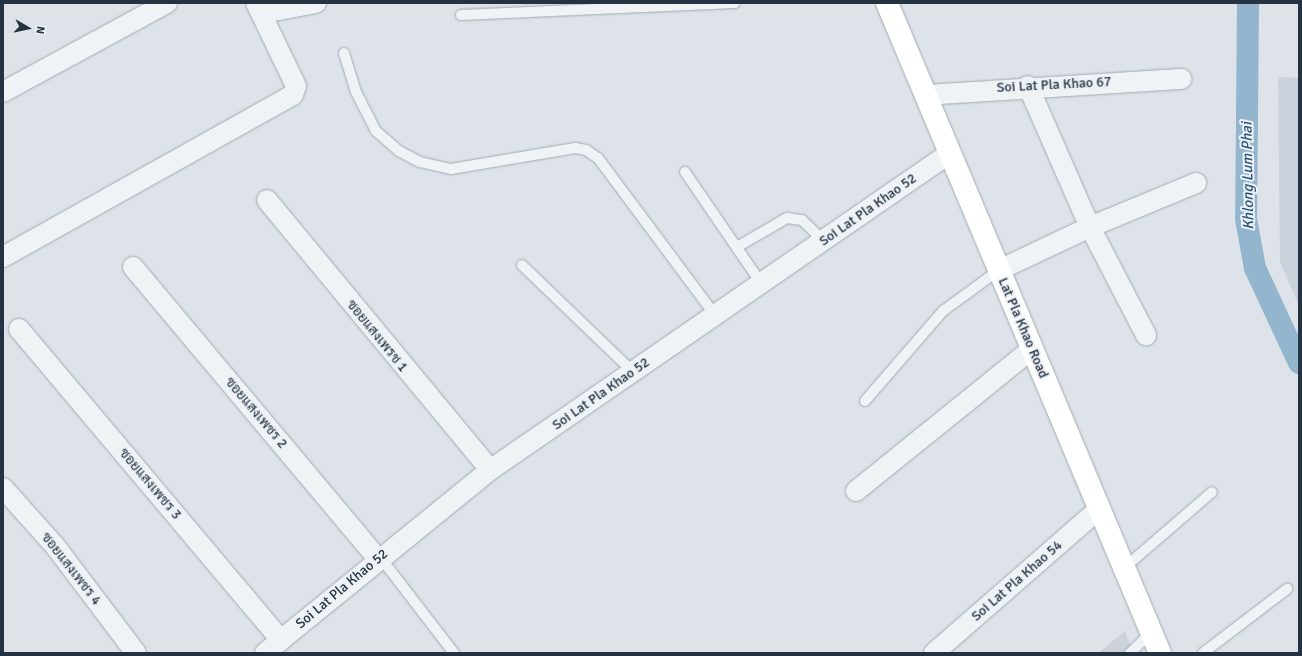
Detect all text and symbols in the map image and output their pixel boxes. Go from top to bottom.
north arrow [8,8,48,48]
text: N [33,25,47,35]
street label: Soi Lat Pla Khao 67 [996,74,1112,96]
water label: Khlong Lum Phai [1238,122,1258,230]
street label: Soi Lat Pla Khao 52 [816,170,920,250]
street label: Lat Pla Khao Road [994,275,1052,381]
street label: ซอยแสงเพรช 1 [343,297,411,375]
street label: Soi Lat Pla Khao 52 [549,354,653,434]
street label: ซอยแสงเพชร 2 [221,374,291,452]
street label: ซอยแสงเพชร 3 [115,445,185,523]
street label: ซอยแสงเพชร 4 [37,529,105,609]
street label: Soi Lat Pla Khao 54 [968,537,1066,625]
street label: Soi Lat Pla Khao 52 [293,546,391,632]

